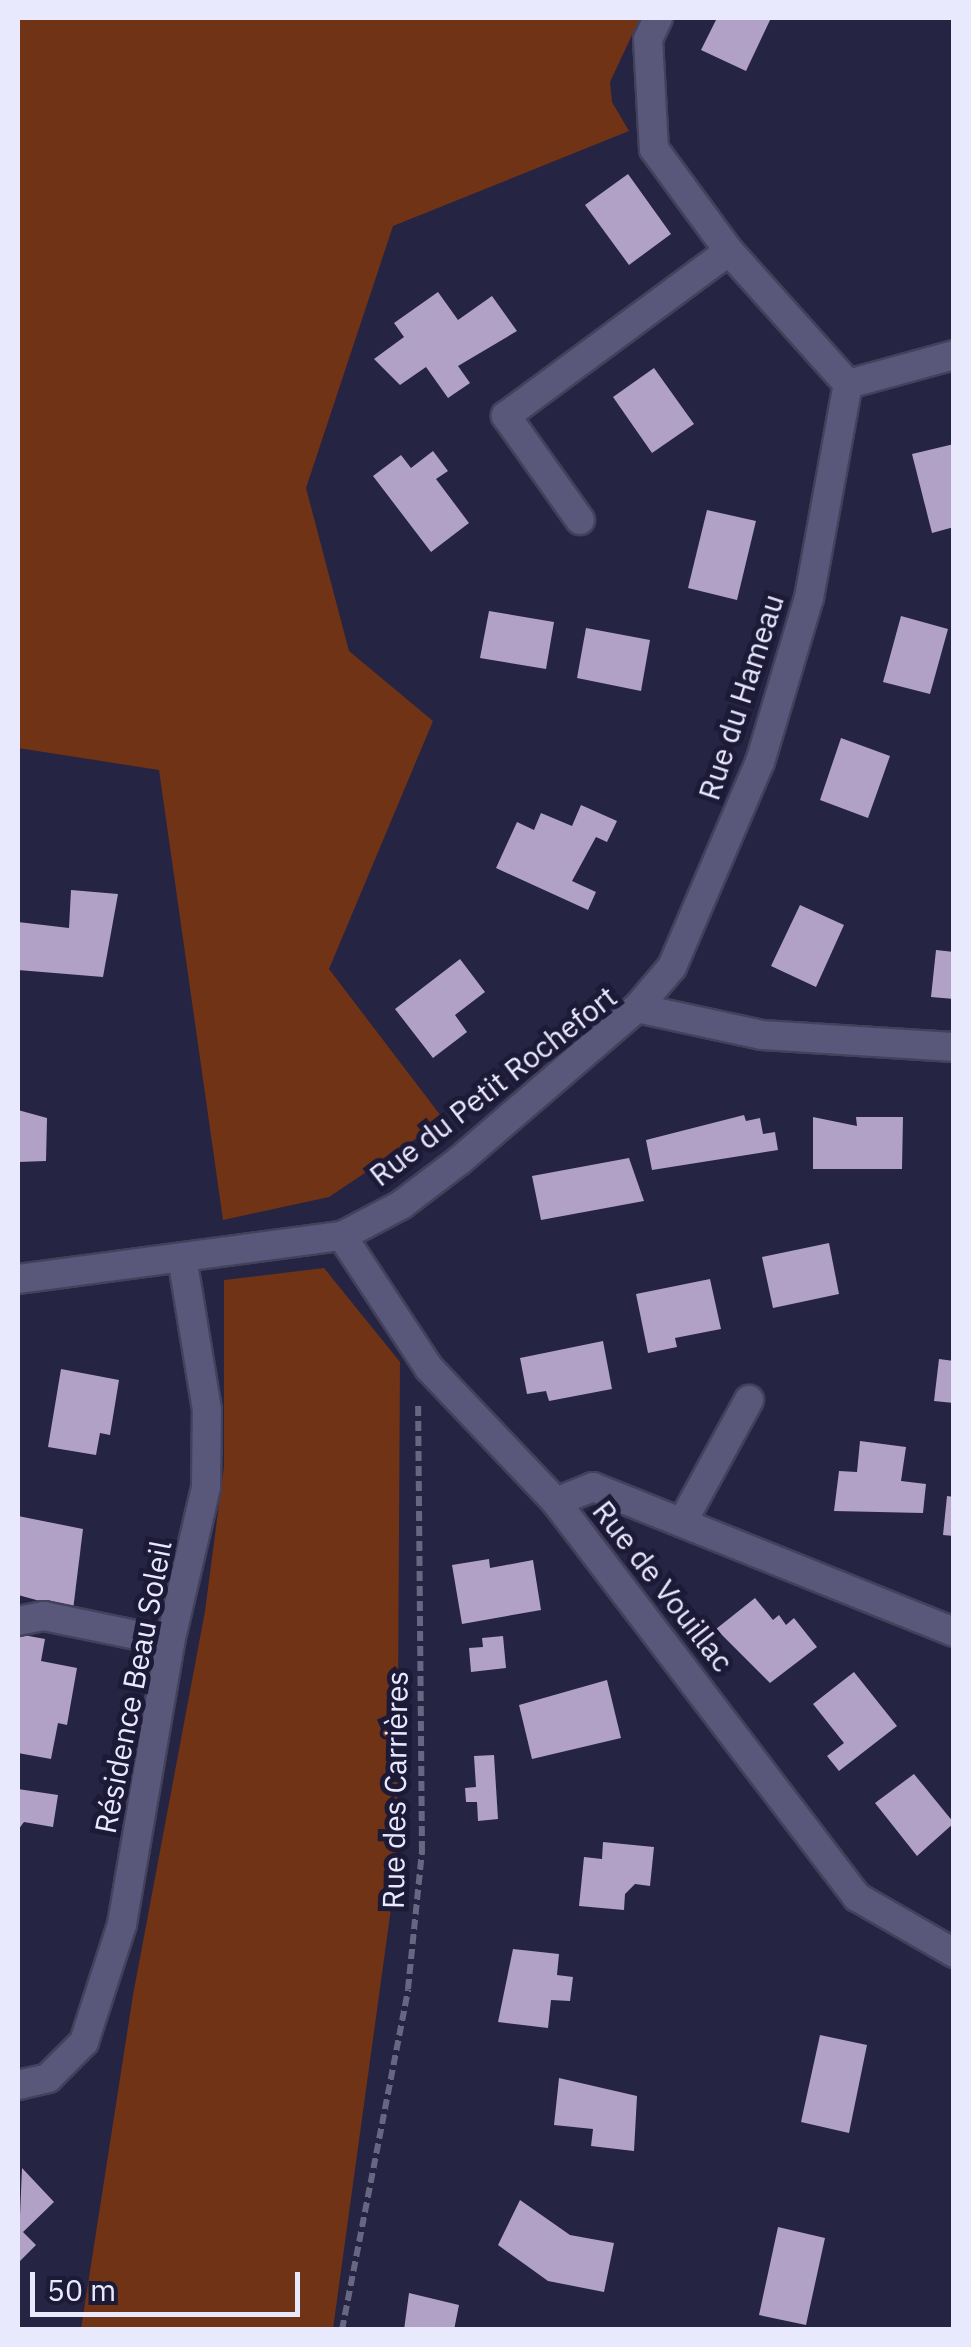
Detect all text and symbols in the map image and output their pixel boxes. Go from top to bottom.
street label: Rue du Hameau [691,590,791,804]
street label: Rue du Petit Rochefort [362,978,624,1194]
street label: Rue de Vouillac [585,1493,741,1679]
street label: Résidence Beau Soleil [87,1538,179,1836]
street label: Rue des Carrières [375,1671,415,1909]
scale bar [35,2252,305,2314]
text: 50 m [47,2270,116,2309]

